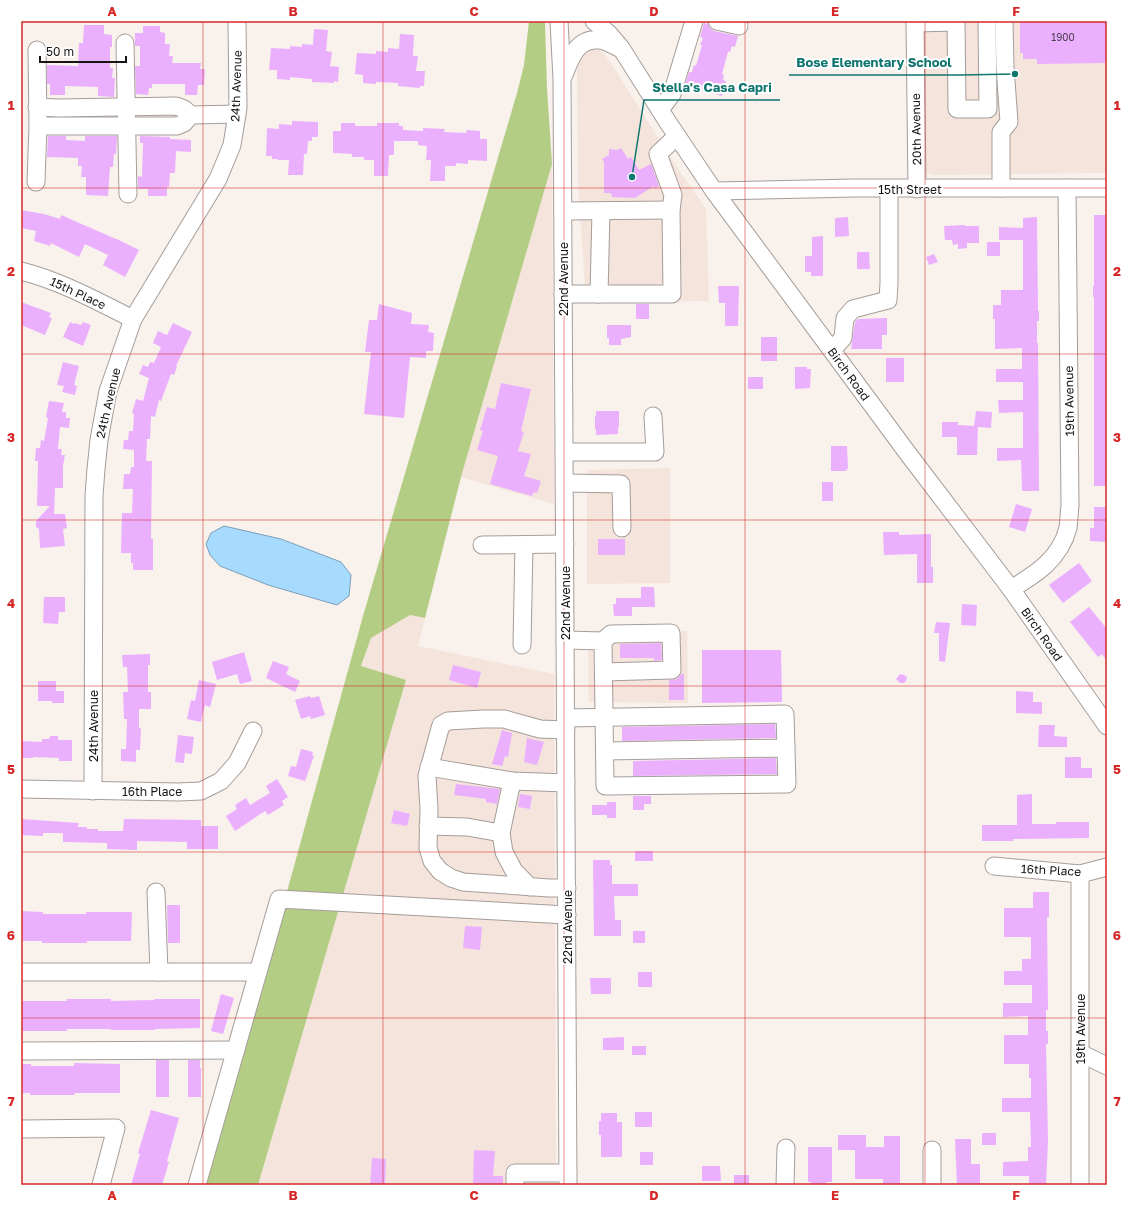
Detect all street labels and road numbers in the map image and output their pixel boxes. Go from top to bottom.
street label: 24th Avenue [227,50,245,122]
street label: 20th Avenue [908,93,924,165]
street label: 15th Street [878,182,942,197]
street label: 22nd Avenue [556,242,571,316]
street label: 15th Place [48,274,108,312]
street label: Birch Road [825,344,873,404]
street label: 24th Avenue [93,366,123,440]
street label: 19th Avenue [1061,366,1077,436]
street label: 22nd Avenue [558,566,573,640]
street label: Birch Road [1018,604,1066,664]
street label: 24th Avenue [86,690,101,762]
street label: 16th Place [122,784,182,799]
street label: 16th Place [1021,861,1082,879]
street label: 22nd Avenue [560,890,575,964]
street label: 19th Avenue [1073,994,1088,1064]

